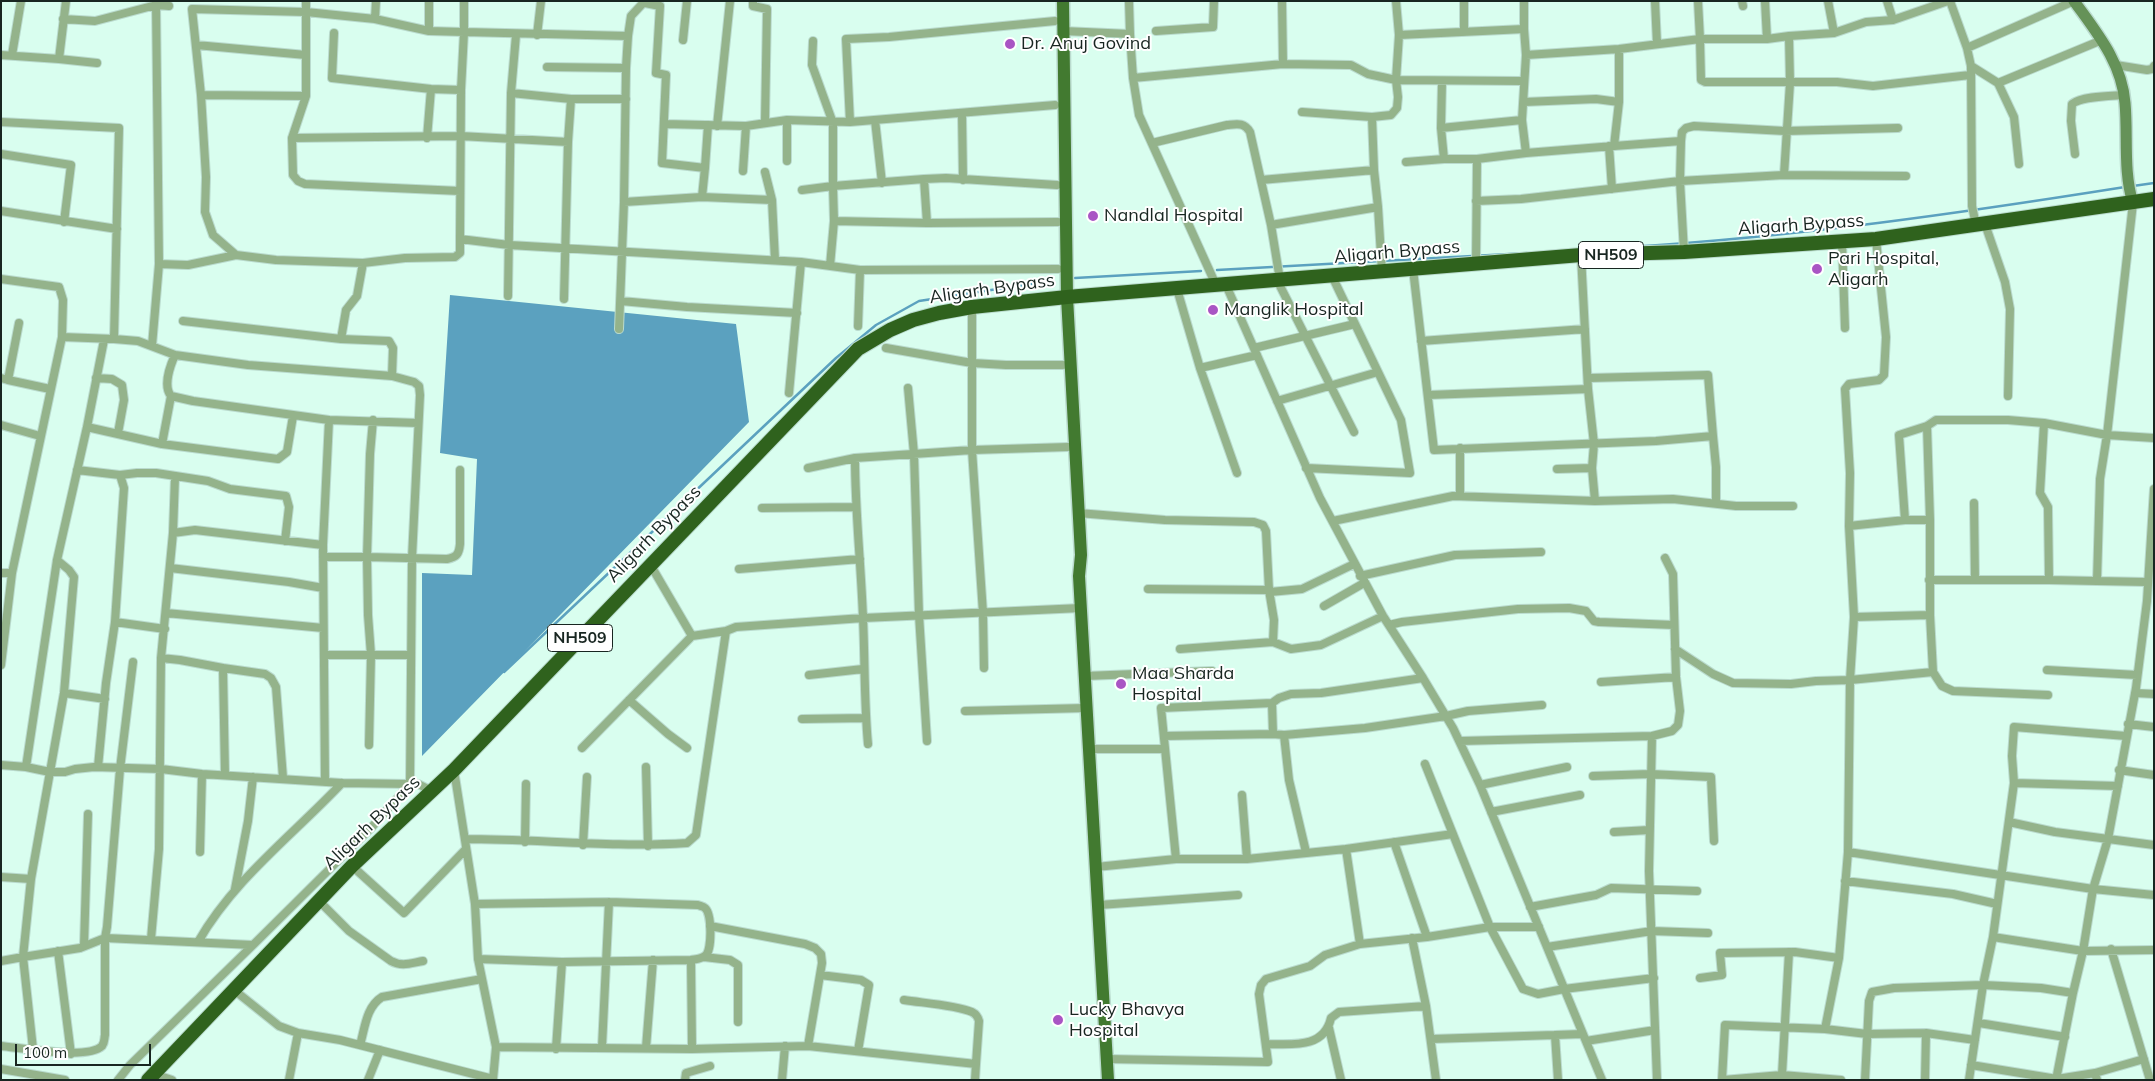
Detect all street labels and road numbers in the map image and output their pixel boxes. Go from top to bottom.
street label: Aligarh Bypass [1737,210,1865,240]
street label: Aligarh Bypass [1333,236,1461,268]
road number: NH509 [1578,242,1644,268]
street label: Aligarh Bypass [928,270,1056,308]
street label: Aligarh Bypass [602,481,706,587]
road number: NH509 [548,624,612,651]
street label: Aligarh Bypass [319,771,425,875]

